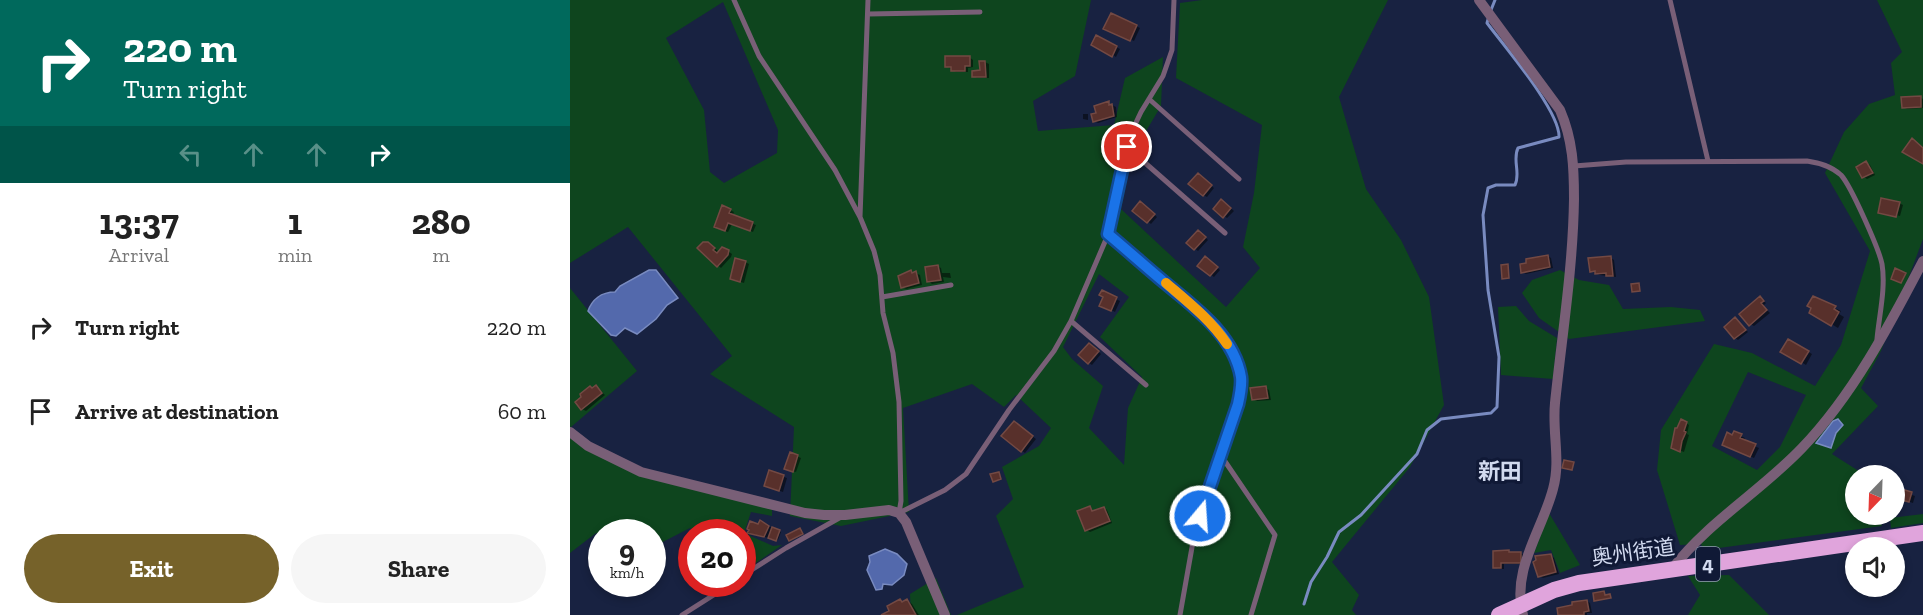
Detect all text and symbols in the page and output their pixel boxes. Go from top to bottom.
text: 220 m [123,22,237,73]
icon: right [24,24,102,102]
text: Turn right [123,73,247,105]
pin [1101,121,1152,172]
icon: arrive [1110,130,1143,163]
icon: left [174,138,207,171]
icon: ahead [237,138,270,171]
icon: ahead [300,138,333,171]
icon: right [363,138,396,171]
text: 13:37 [99,200,179,243]
text: 1 [288,200,302,243]
text: 280 [411,200,471,243]
text: Arrival [109,243,169,267]
text: min [278,243,312,267]
text: m [432,243,450,267]
icon: right [24,311,57,344]
text: Turn right [75,314,179,341]
text: 220 m [487,314,546,341]
icon: arrive [24,395,57,428]
text: Arrive at destination [75,398,278,425]
text: 60 m [498,398,546,425]
district label: 新田 [1478,458,1522,485]
north arrow [1845,465,1905,525]
map controls [1845,465,1905,597]
position arrow [1168,484,1232,548]
speed limit sign: 20 [678,519,756,597]
text: 9 [619,533,635,569]
button: Exit [24,534,279,603]
button: Share [291,534,546,603]
street label: 奥州街道 [1590,534,1676,570]
button: sound [1845,537,1905,597]
road number: 4 [1696,547,1720,581]
text: km/h [610,564,644,582]

